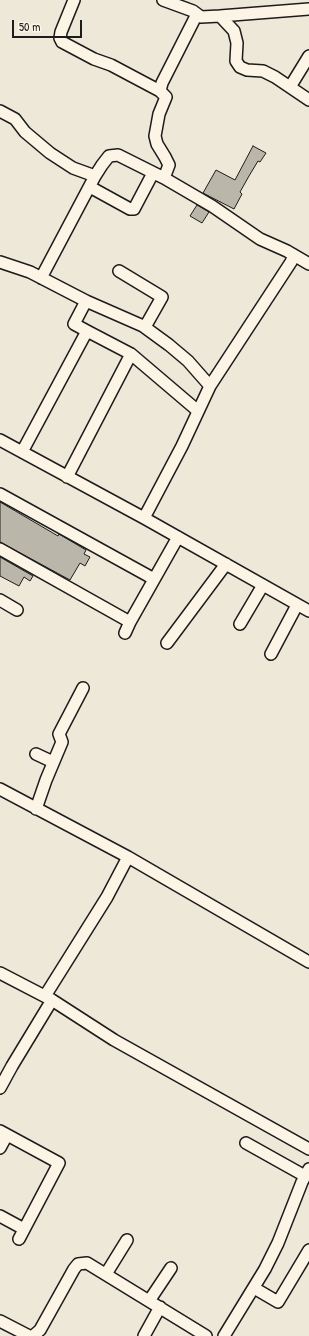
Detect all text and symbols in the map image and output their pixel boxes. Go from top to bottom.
scale bar [14,12,84,38]
text: 50 m [19,18,40,35]

